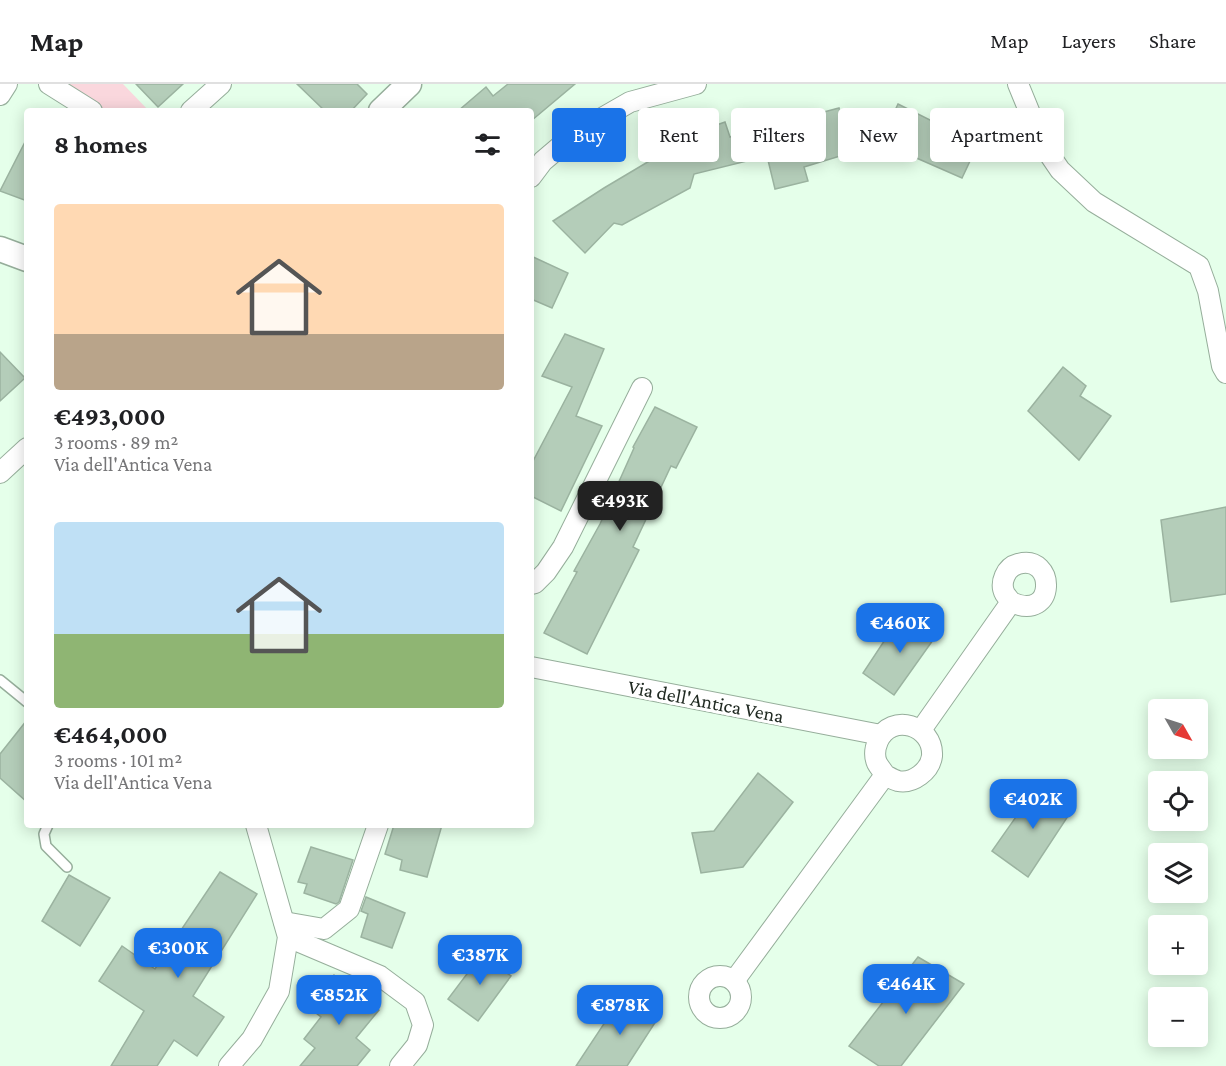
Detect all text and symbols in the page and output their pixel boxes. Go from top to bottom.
text: Map [30,26,83,57]
text: Map [990,29,1029,53]
text: Layers [1062,29,1116,53]
text: Share [1149,29,1196,53]
chip: Buy [552,108,626,162]
chip: Rent [638,108,719,162]
chip: Filters [731,108,826,162]
chip: New [838,108,918,162]
chip: Apartment [930,108,1064,162]
icon: filters [471,128,504,161]
text: 8 homes [54,130,147,159]
icon: home [225,243,333,351]
text: €493,000 [54,402,166,431]
text: 3 rooms · 89 m² [54,431,178,453]
text: Via dell'Antica Vena [54,453,212,475]
pin: €493K [578,481,662,532]
text: €493K [592,489,648,511]
icon: home [225,561,333,669]
pin: €460K [858,603,942,654]
text: €460K [870,611,930,633]
street label: Via dell'Antica Vena [626,675,786,727]
north arrow [1148,699,1208,759]
map controls [1148,699,1208,1047]
text: €464,000 [54,720,168,749]
text: 3 rooms · 101 m² [54,749,182,771]
text: Via dell'Antica Vena [54,771,212,793]
button: locate [1148,771,1208,831]
pin: €402K [991,779,1075,830]
text: €402K [1004,787,1062,809]
button: layers [1148,843,1208,903]
button: + [1148,915,1208,975]
pin: €300K [136,928,220,979]
pin: €387K [438,935,522,986]
text: €300K [148,936,208,958]
text: €387K [452,943,508,965]
pin: €464K [864,964,948,1015]
text: €464K [877,972,935,994]
pin: €852K [297,975,381,1026]
text: €852K [310,983,368,1005]
pin: €878K [578,985,662,1036]
button: − [1148,987,1208,1047]
text: €878K [591,993,649,1015]

